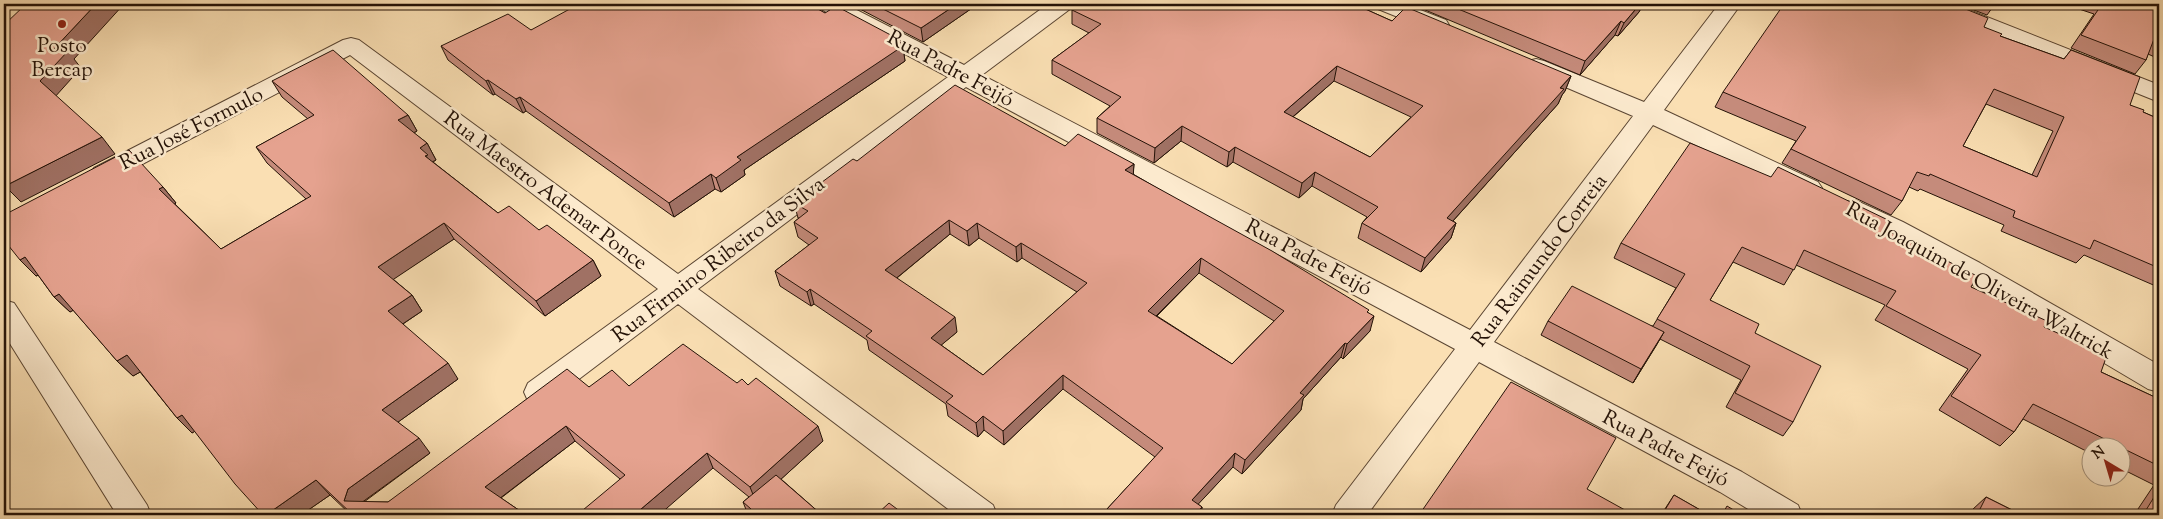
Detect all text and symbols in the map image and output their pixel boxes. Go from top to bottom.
marker: Posto Bercap [56,18,68,30]
street label: Rua Padre Feijó [881,24,1019,116]
place label: Posto Bercap [31,32,93,86]
street label: Rua José Formulo [115,81,269,179]
street label: Rua Maestro Ademar Ponce [436,105,653,278]
street label: Rua Raimundo Correia [1466,168,1616,354]
street label: Rua Firmino Ribeiro da Silva [606,170,832,351]
street label: Rua Joaquim de Oliveira Waltrick [1840,195,2119,368]
street label: Rua Padre Feijó [1239,213,1377,305]
street label: Rua Padre Feijó [1596,404,1734,496]
north arrow [2080,436,2130,486]
text: N [2089,442,2110,465]

